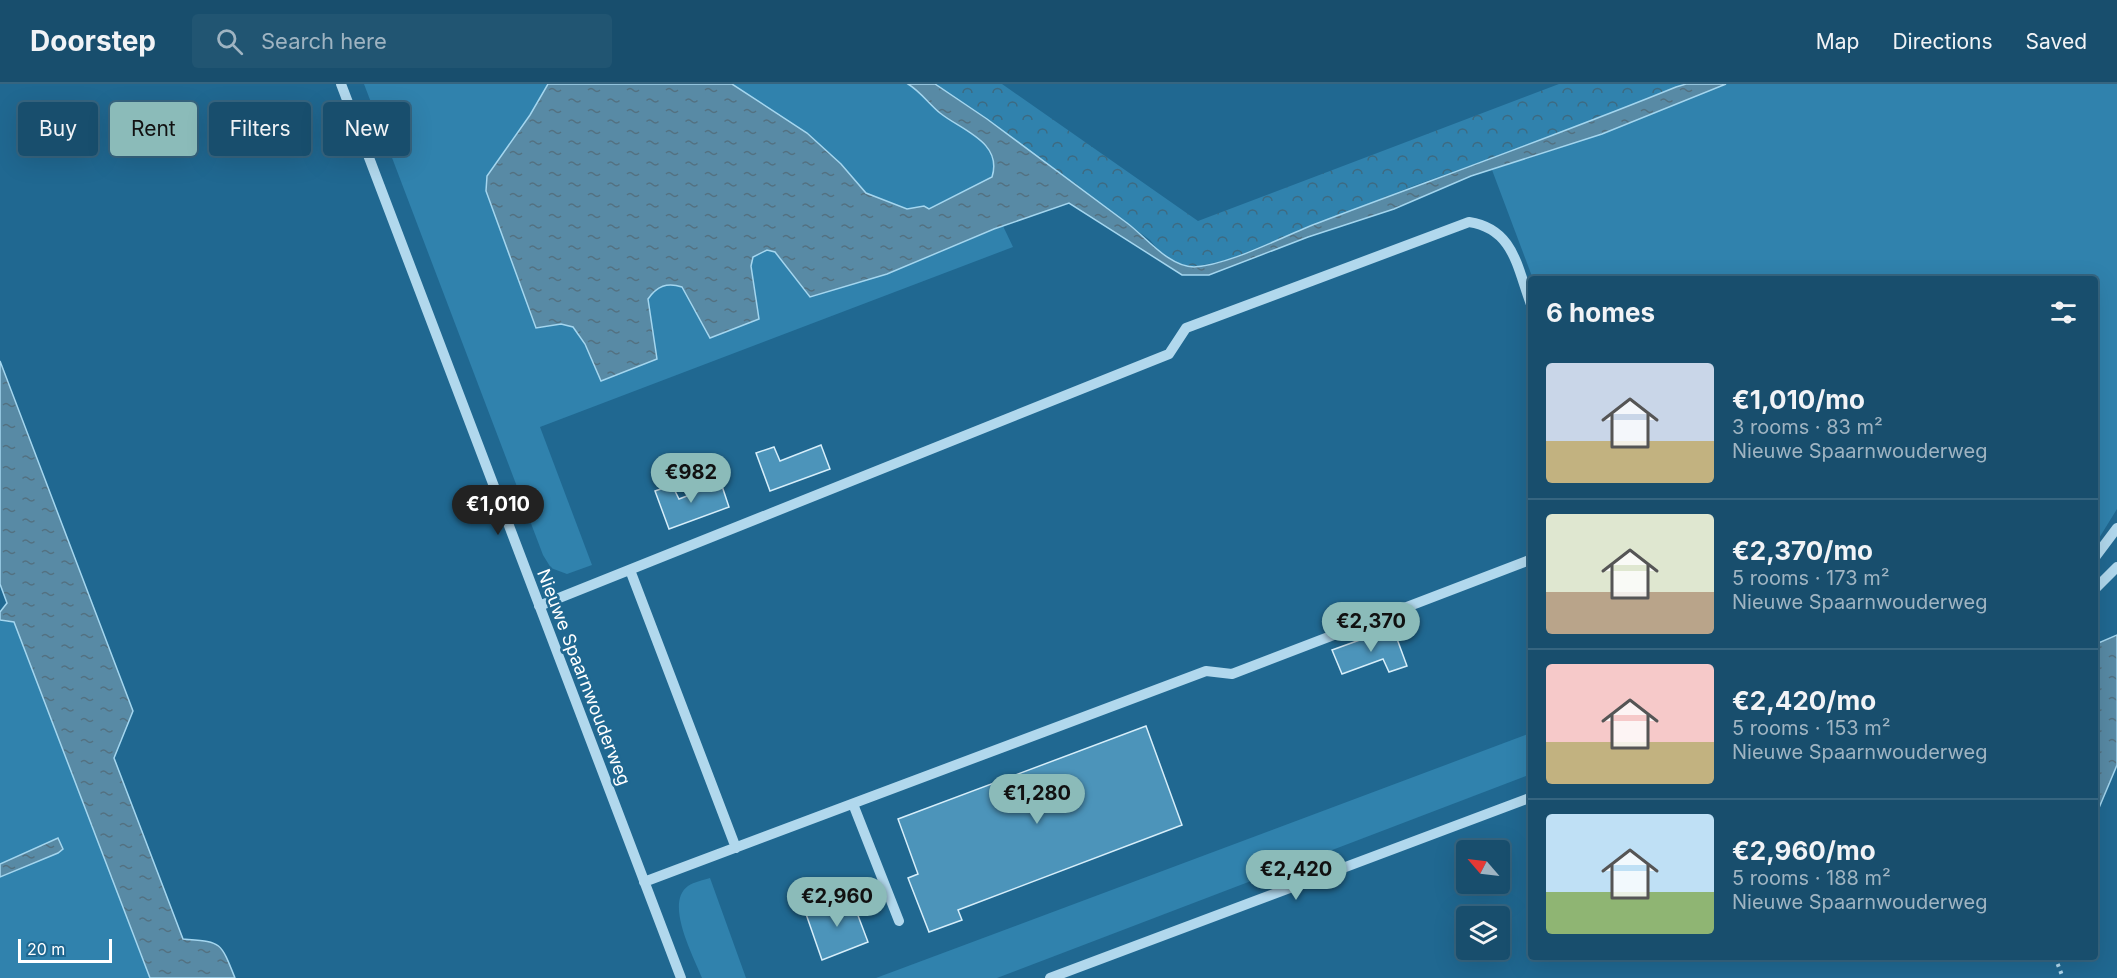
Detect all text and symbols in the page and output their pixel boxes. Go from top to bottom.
search box [192,14,612,68]
text: Doorstep [30,24,156,58]
icon: search [213,25,246,58]
text: Search here [261,28,387,54]
text: Map [1816,29,1859,54]
text: Directions [1892,29,1993,54]
text: Saved [2026,29,2087,54]
chip: Buy [18,102,98,156]
chip: Rent [110,102,197,156]
chip: Filters [209,102,311,156]
chip: New [323,102,410,156]
icon: filters [2047,296,2080,329]
text: 6 homes [1546,297,1655,328]
text: €1,010/mo [1732,384,1865,415]
icon: home [1594,387,1666,459]
text: 3 rooms · 83 m² [1732,415,1883,439]
text: Nieuwe Spaarnwouderweg [1732,439,1987,463]
pin: €982 [655,453,727,504]
text: €982 [665,460,717,484]
pin: €1,010 [449,485,547,536]
text: €1,010 [466,492,530,516]
text: €2,370/mo [1732,535,1873,566]
icon: home [1594,538,1666,610]
street label: Nieuwe Spaarnwouderweg [533,566,635,788]
text: 5 rooms · 173 m² [1732,566,1890,590]
text: Nieuwe Spaarnwouderweg [1732,590,1987,614]
pin: €2,370 [1322,602,1420,653]
text: €2,370 [1336,609,1406,633]
text: €2,420/mo [1732,685,1876,716]
icon: home [1594,688,1666,760]
text: 5 rooms · 153 m² [1732,716,1891,740]
text: Nieuwe Spaarnwouderweg [1732,740,1987,764]
pin: €1,280 [988,774,1086,825]
text: €1,280 [1003,781,1071,805]
text: €2,960/mo [1732,835,1876,866]
icon: home [1594,838,1666,910]
north arrow [1456,840,1510,894]
map controls [1456,840,1510,960]
pin: €2,420 [1247,850,1345,901]
text: €2,420 [1260,857,1332,881]
text: 5 rooms · 188 m² [1732,866,1891,890]
pin: €2,960 [788,877,886,928]
text: €2,960 [801,884,873,908]
text: Nieuwe Spaarnwouderweg [1732,890,1987,914]
button: layers [1456,906,1510,960]
scale bar [18,936,112,964]
text: 20 m [27,939,65,959]

